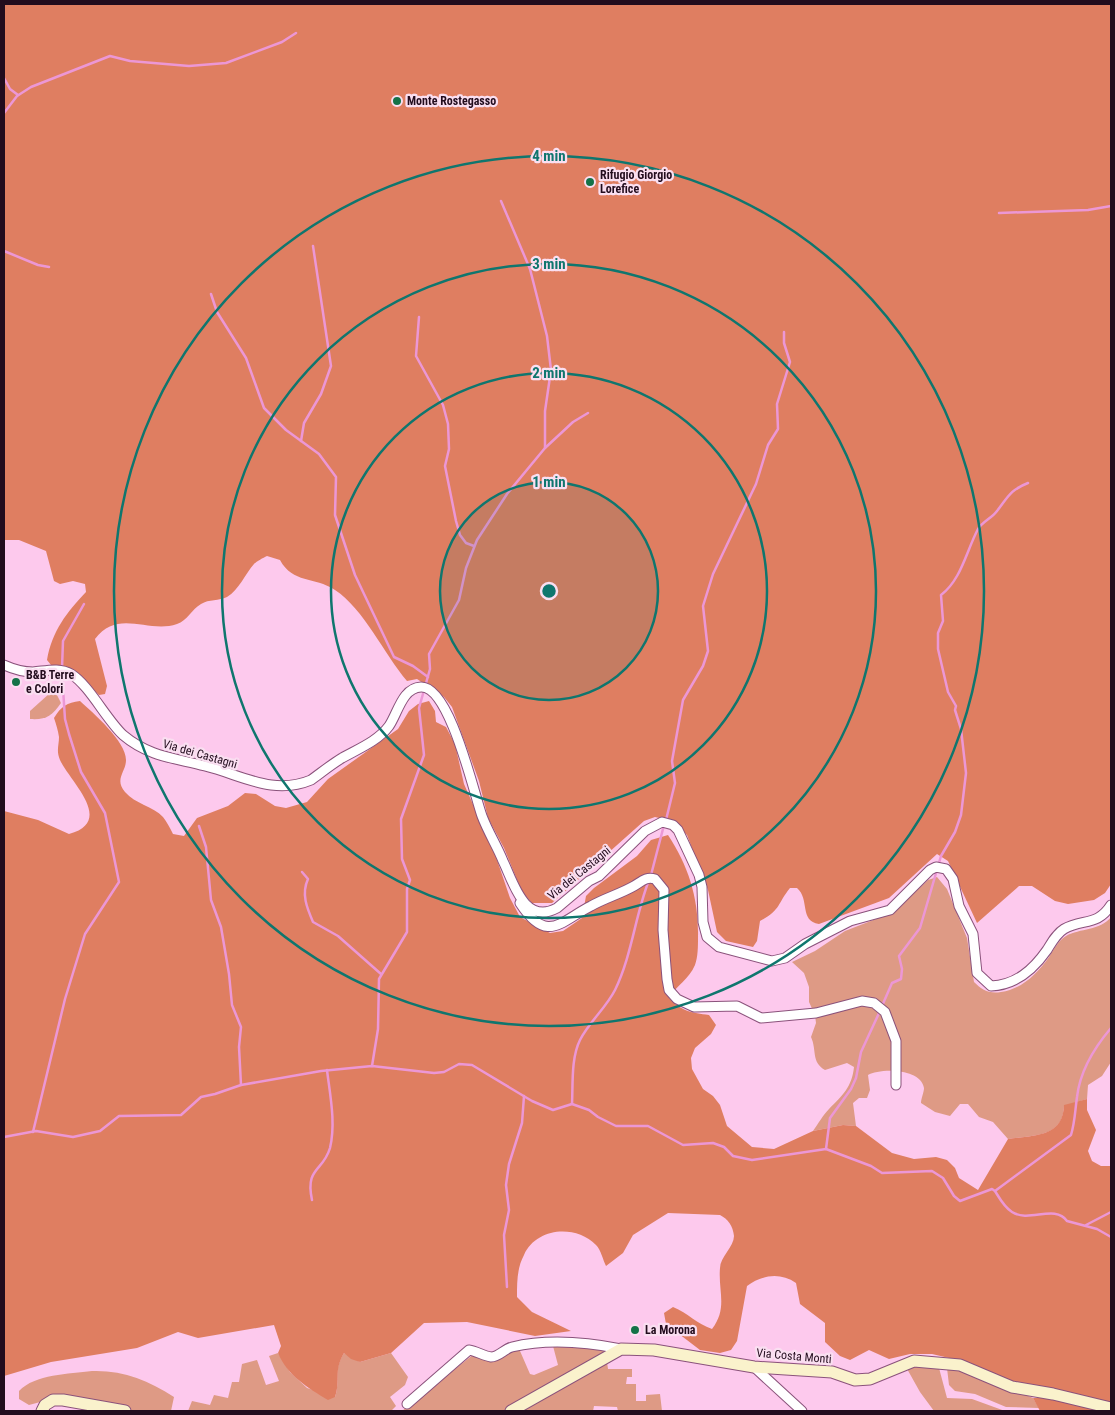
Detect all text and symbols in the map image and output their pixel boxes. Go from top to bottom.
place label: Monte Rostegasso [407,94,496,108]
marker: Monte Rostegasso [391,95,403,107]
text: 4 min [532,147,566,165]
place label: Rifugio Giorgio Lorefice [600,168,672,196]
marker: Rifugio Giorgio Lorefice [584,176,596,188]
text: 3 min [532,255,566,273]
text: 2 min [532,364,566,382]
text: 1 min [532,473,566,491]
centre of rings [540,582,558,600]
place label: B&B Terre e Colori [26,668,74,696]
marker: B&B Terre e Colori [10,676,22,688]
street label: Via dei Castagni [161,737,239,771]
street label: Via dei Castagni [545,843,613,903]
place label: La Morona [645,1323,696,1337]
marker: La Morona [629,1324,641,1336]
street label: Via Costa Monti [756,1346,832,1366]

